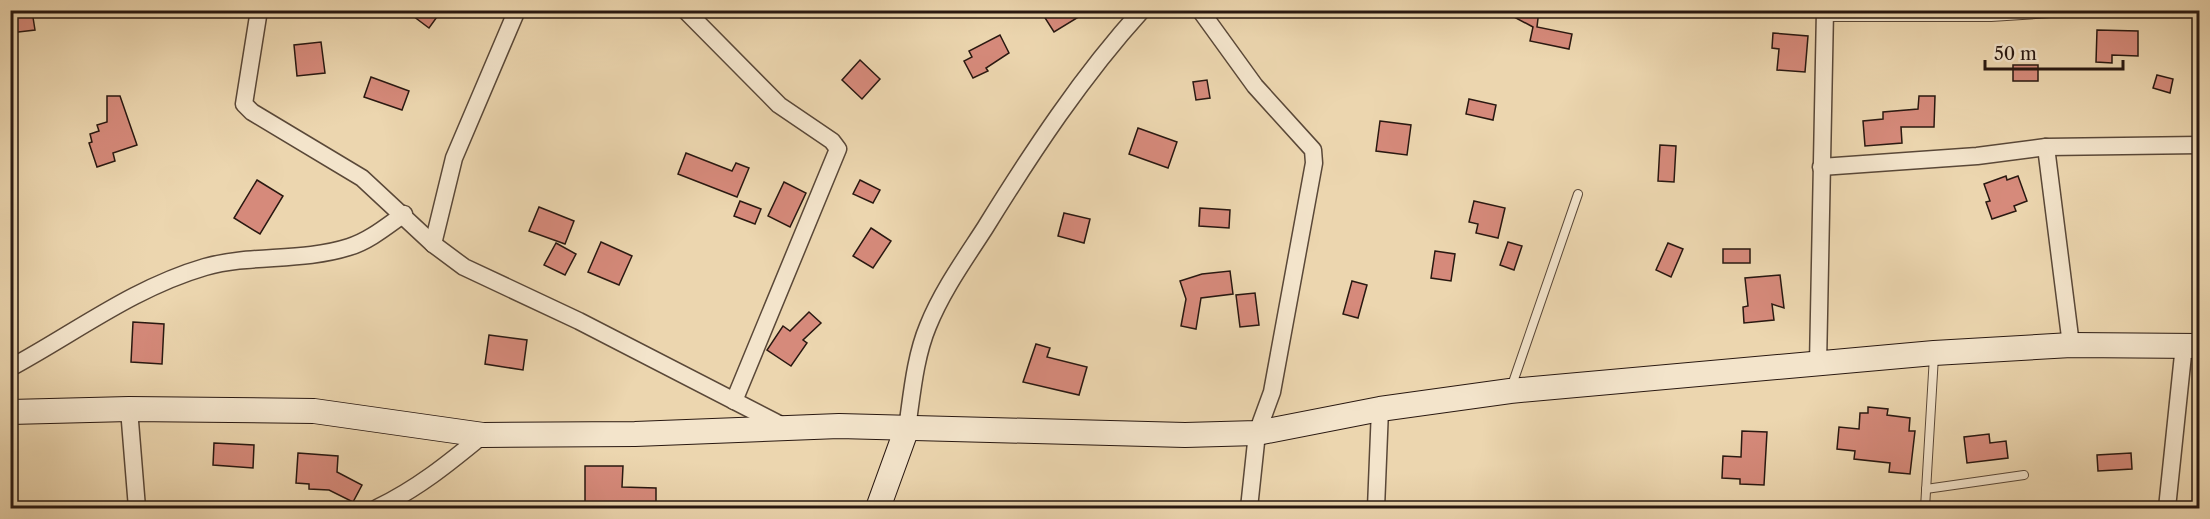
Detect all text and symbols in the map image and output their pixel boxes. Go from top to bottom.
scale bar [1985,33,2123,71]
text: 50 m [1994,43,2037,65]

